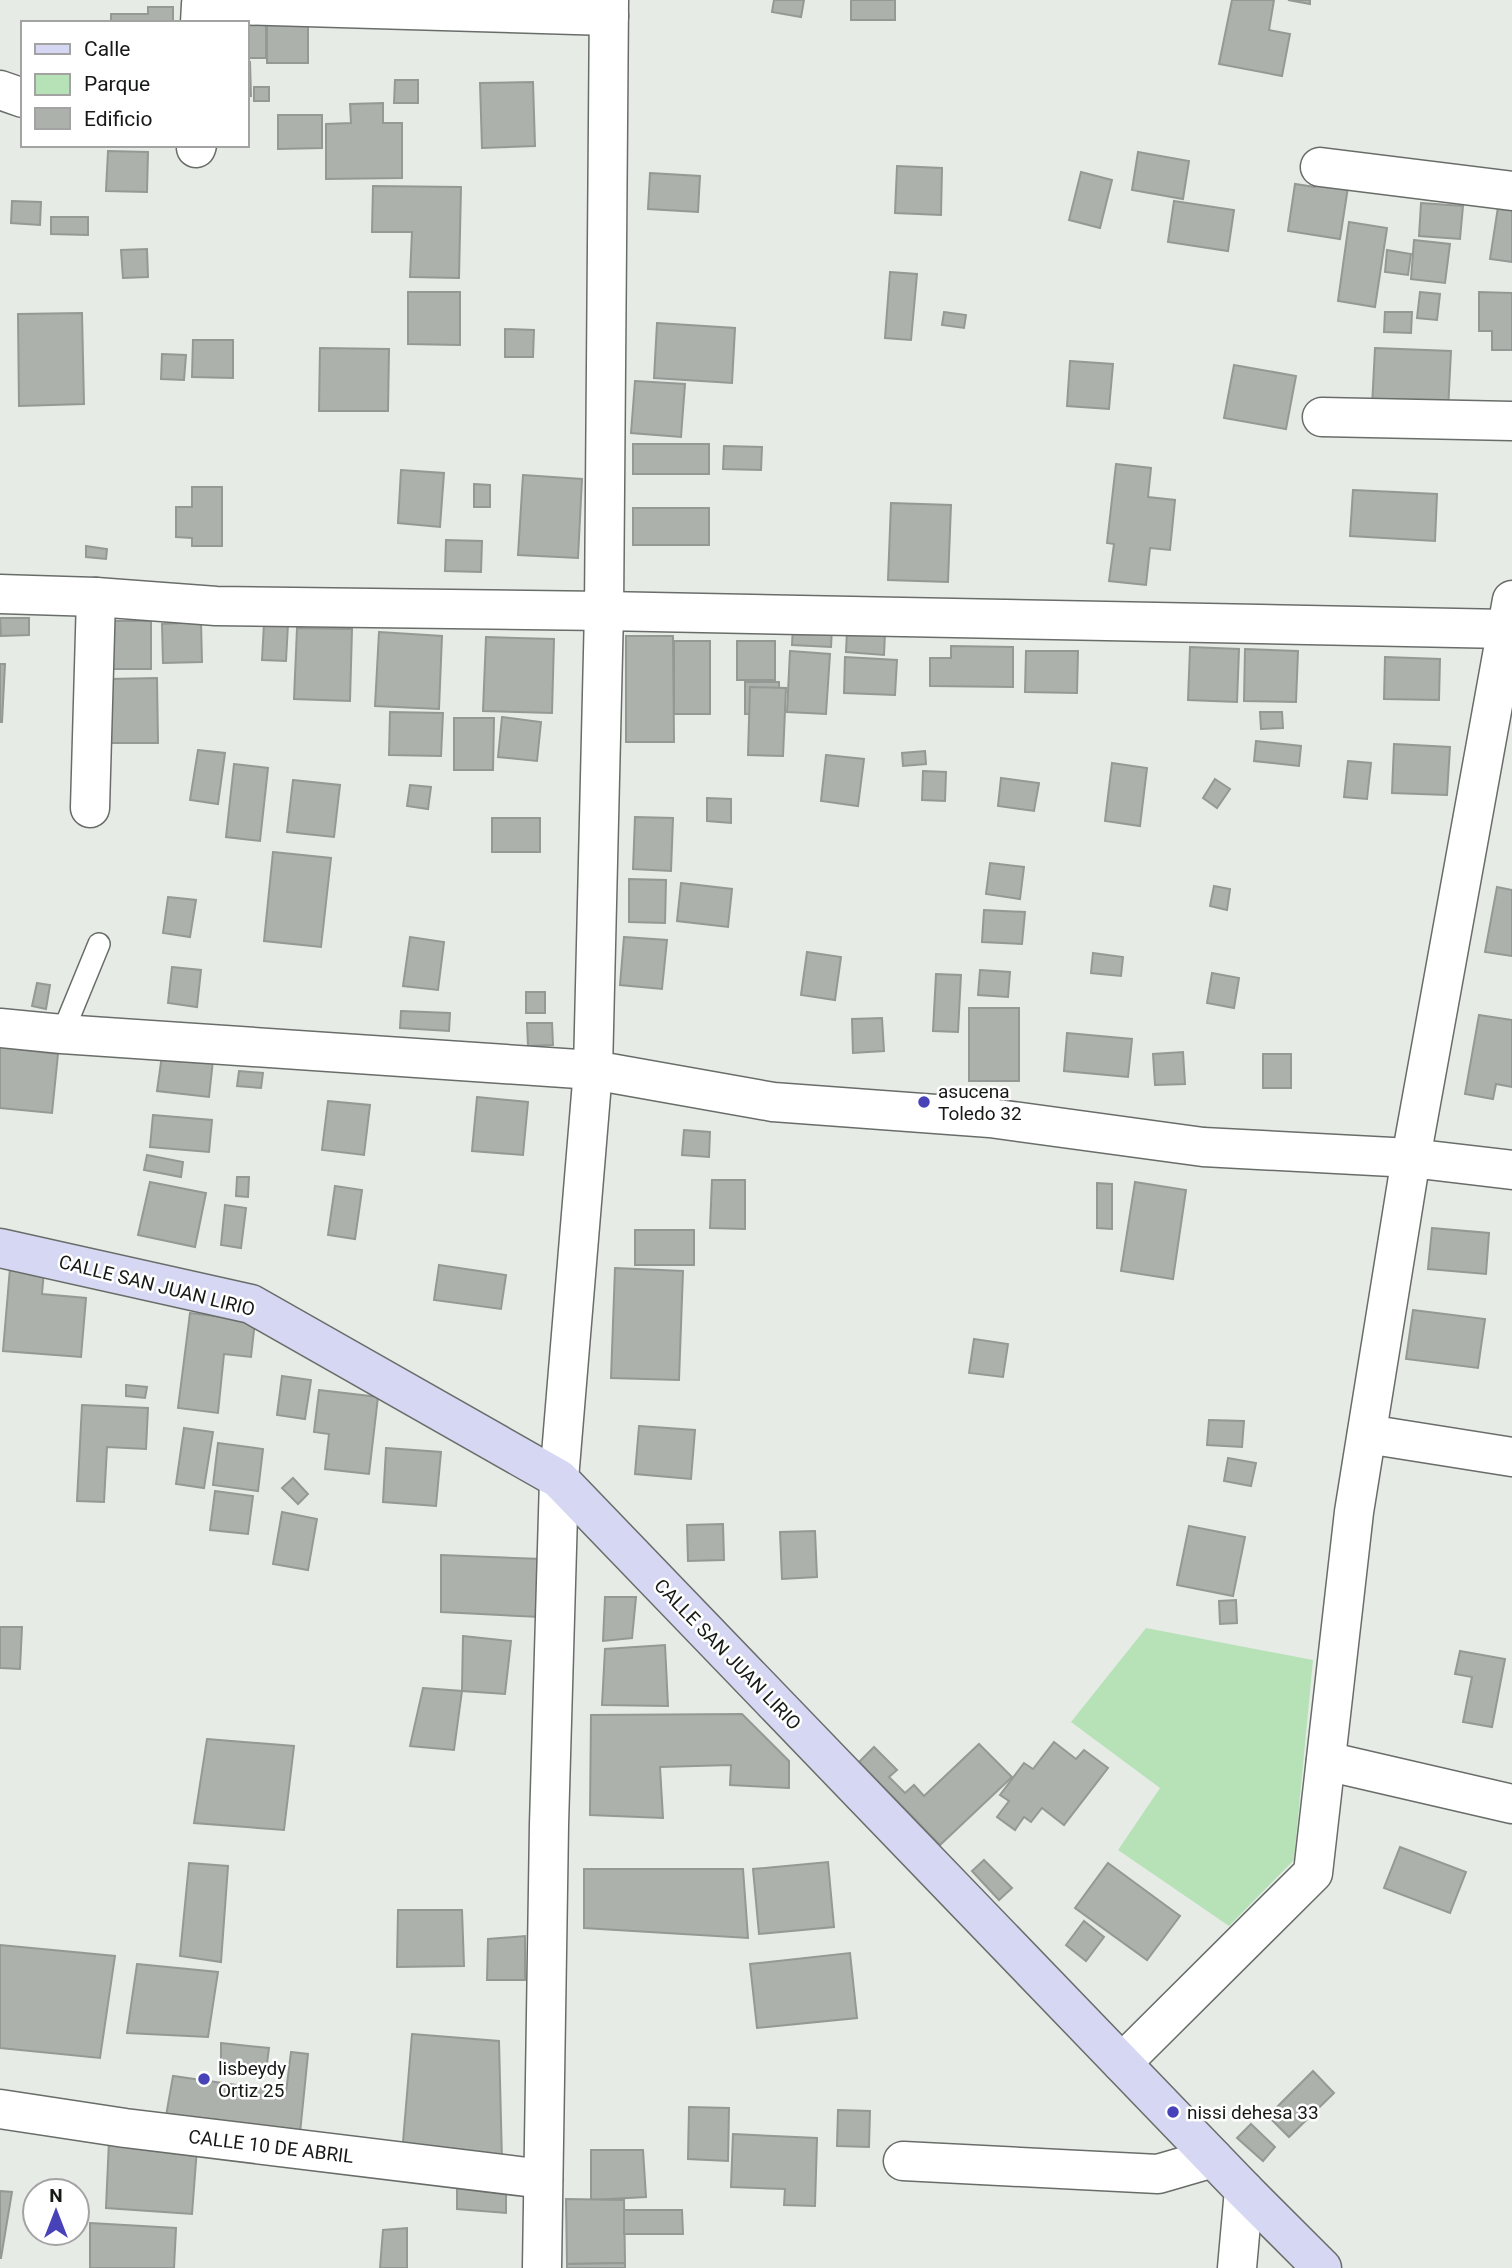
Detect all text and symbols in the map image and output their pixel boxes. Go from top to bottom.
legend [21,21,248,147]
text: Calle [84,37,130,61]
text: Parque [84,72,150,96]
text: Edificio [84,107,152,131]
place label: asucena Toledo 32 [938,1080,1022,1125]
marker: asucena Toledo 32 [916,1094,932,1110]
street label: CALLE SAN JUAN LIRIO [56,1250,257,1321]
street label: CALLE SAN JUAN LIRIO [649,1574,806,1735]
place label: lisbeydy Ortiz 25 [218,2057,286,2102]
marker: lisbeydy Ortiz 25 [196,2071,212,2087]
place label: nissi dehesa 33 [1187,2101,1319,2124]
marker: nissi dehesa 33 [1165,2104,1181,2120]
street label: CALLE 10 DE ABRIL [187,2125,355,2168]
north arrow [21,2177,91,2247]
text: N [49,2184,63,2207]

